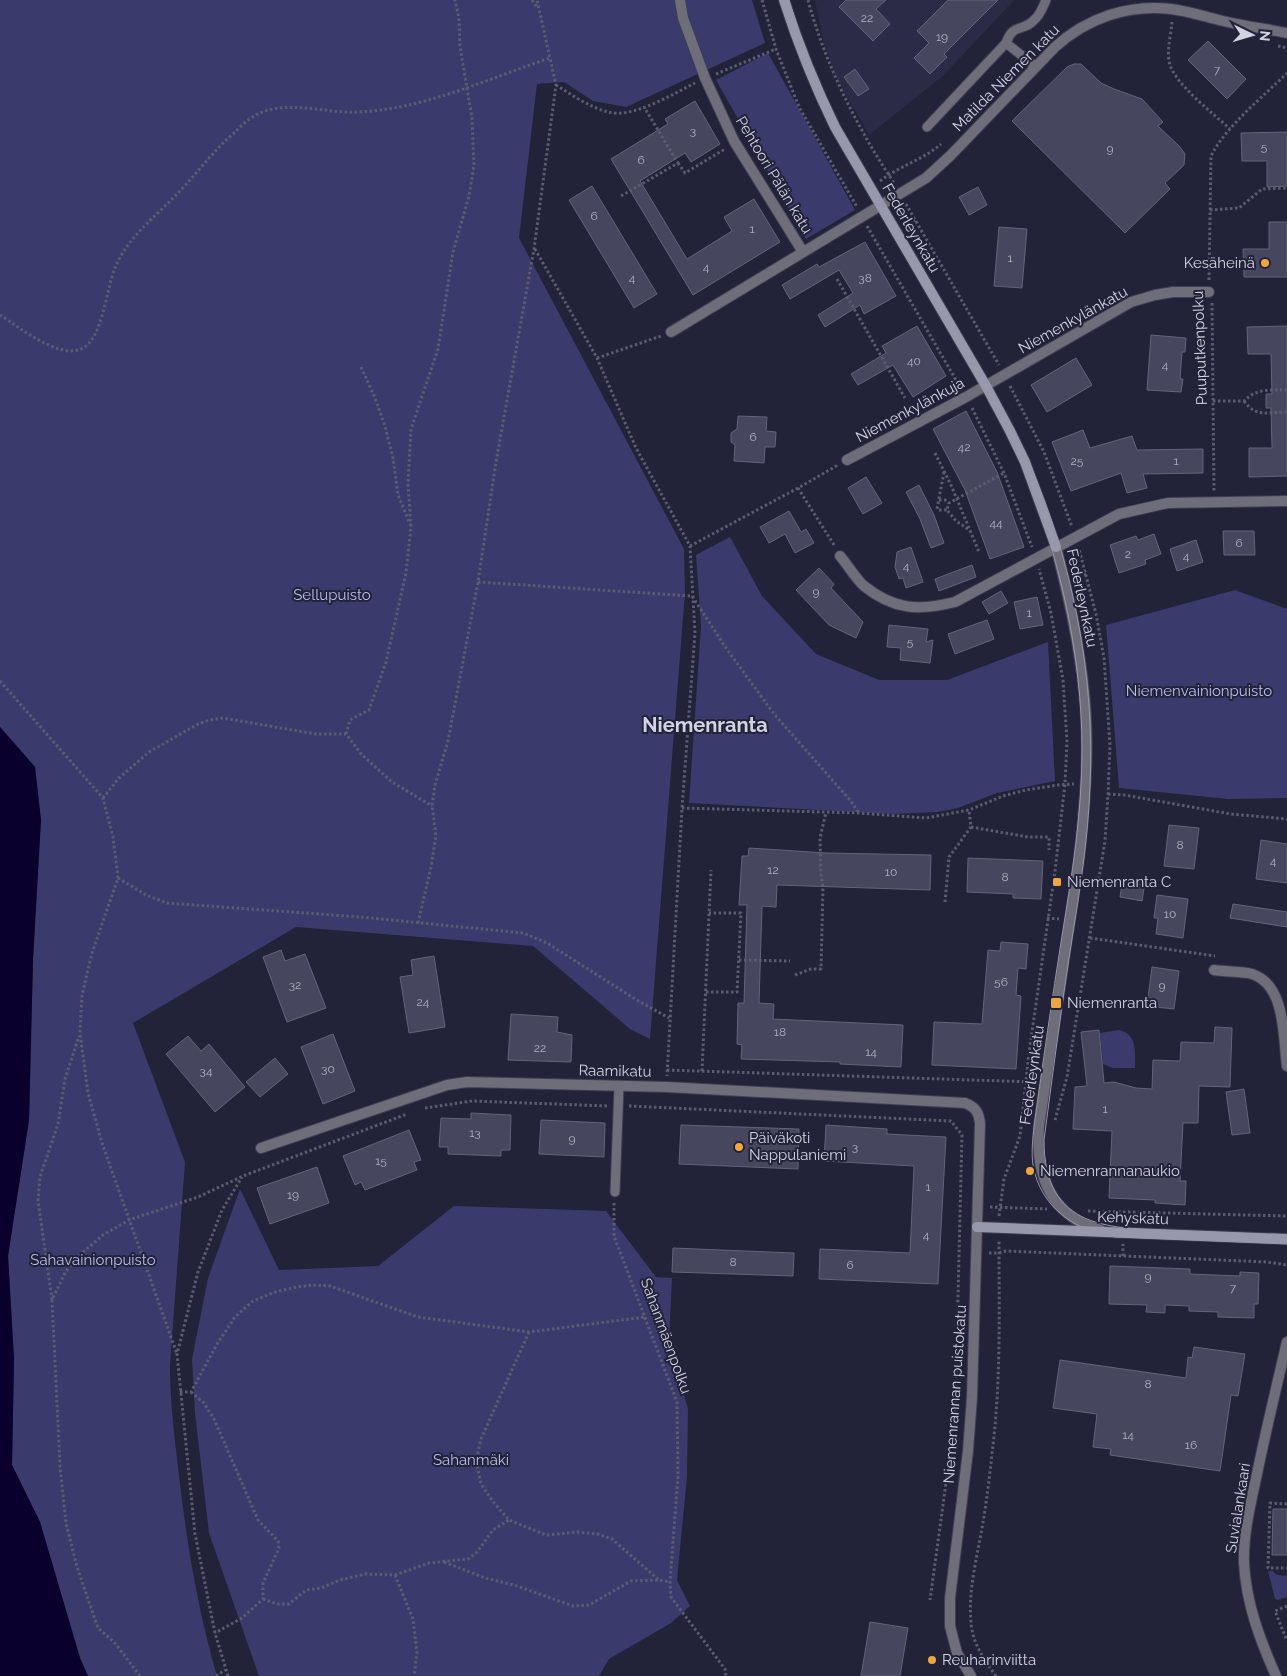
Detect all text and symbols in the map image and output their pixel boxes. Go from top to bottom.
north arrow [1227,10,1277,60]
house number: 22 [861,11,873,25]
street label: Matilda Niemen katu [949,21,1063,135]
house number: 19 [936,30,948,44]
text: N [1257,30,1273,42]
house number: 7 [1214,63,1221,77]
street label: Pehtoori Pälän katu [732,113,816,237]
house number: 3 [690,124,696,138]
house number: 5 [1261,140,1268,154]
house number: 9 [1106,142,1114,156]
house number: 6 [637,153,645,167]
street label: Federleynkatu [878,180,944,276]
house number: 6 [590,209,598,223]
house number: 1 [749,222,755,236]
house number: 1 [1007,251,1013,265]
place label: Kesäheinä [1184,254,1255,272]
marker: Kesäheinä [1259,257,1271,269]
house number: 4 [703,260,710,274]
house number: 4 [629,271,636,285]
house number: 38 [858,271,872,285]
street label: Niemenkylänkatu [1015,283,1131,357]
street label: Puuputkenpolku [1189,290,1211,406]
house number: 40 [907,354,921,368]
house number: 4 [1162,358,1169,372]
street label: Niemenkylänkuja [853,374,967,446]
house number: 6 [749,430,757,444]
house number: 42 [958,440,970,454]
house number: 25 [1071,454,1084,468]
house number: 1 [1173,454,1179,468]
house number: 44 [989,516,1003,530]
house number: 6 [1235,536,1243,550]
street label: Federleynkatu [1063,547,1101,649]
house number: 2 [1125,547,1131,561]
house number: 4 [1183,549,1190,563]
house number: 4 [903,559,910,573]
house number: 9 [812,585,820,599]
park label: Sellupuisto [293,586,371,604]
house number: 1 [1026,606,1032,620]
house number: 5 [907,635,914,649]
park label: Niemenvainionpuisto [1126,682,1272,700]
district label: Niemenranta [642,713,768,737]
house number: 8 [1176,838,1184,852]
house number: 4 [1270,854,1277,868]
house number: 12 [767,863,779,877]
house number: 10 [885,865,897,879]
house number: 8 [1001,870,1009,884]
place label: Niemenranta C [1067,873,1171,891]
marker: Niemenranta C [1051,876,1063,888]
house number: 10 [1164,907,1176,921]
house number: 56 [994,975,1008,989]
house number: 32 [289,978,301,992]
house number: 9 [1158,979,1166,993]
place label: Niemenranta [1067,994,1157,1012]
house number: 24 [417,995,430,1009]
marker: Niemenranta [1049,996,1063,1010]
street label: Federleynkatu [1016,1024,1048,1126]
house number: 18 [774,1025,786,1039]
house number: 22 [534,1041,546,1055]
house number: 14 [865,1045,877,1059]
street label: Raamikatu [578,1061,652,1081]
house number: 30 [321,1062,335,1076]
house number: 34 [200,1064,213,1078]
house number: 1 [1102,1102,1108,1116]
house number: 13 [469,1126,481,1140]
place label: Päiväkoti Nappulaniemi [749,1129,846,1164]
house number: 9 [568,1132,576,1146]
house number: 3 [852,1140,858,1154]
marker: Päiväkoti Nappulaniemi [733,1141,745,1153]
house number: 15 [375,1154,387,1168]
place label: Niemenrannanaukio [1040,1162,1180,1180]
marker: Niemenrannanaukio [1024,1165,1036,1177]
house number: 1 [925,1180,931,1194]
house number: 19 [287,1188,299,1202]
street label: Kehyskatu [1097,1208,1169,1228]
house number: 4 [923,1228,930,1242]
park label: Sahavainionpuisto [30,1251,156,1269]
house number: 8 [729,1255,737,1269]
house number: 6 [846,1258,854,1272]
house number: 9 [1144,1270,1152,1284]
street label: Sahanmäenpolku [637,1276,695,1396]
house number: 7 [1230,1281,1237,1295]
street label: Niemenrannan puistokatu [940,1304,970,1484]
house number: 8 [1144,1377,1152,1391]
house number: 14 [1122,1428,1134,1442]
house number: 16 [1185,1438,1197,1452]
park label: Sahanmäki [433,1451,509,1469]
street label: Suvialankaari [1222,1462,1254,1554]
place label: Reuharinviitta [942,1651,1036,1669]
marker: Reuharinviitta [926,1654,938,1666]

